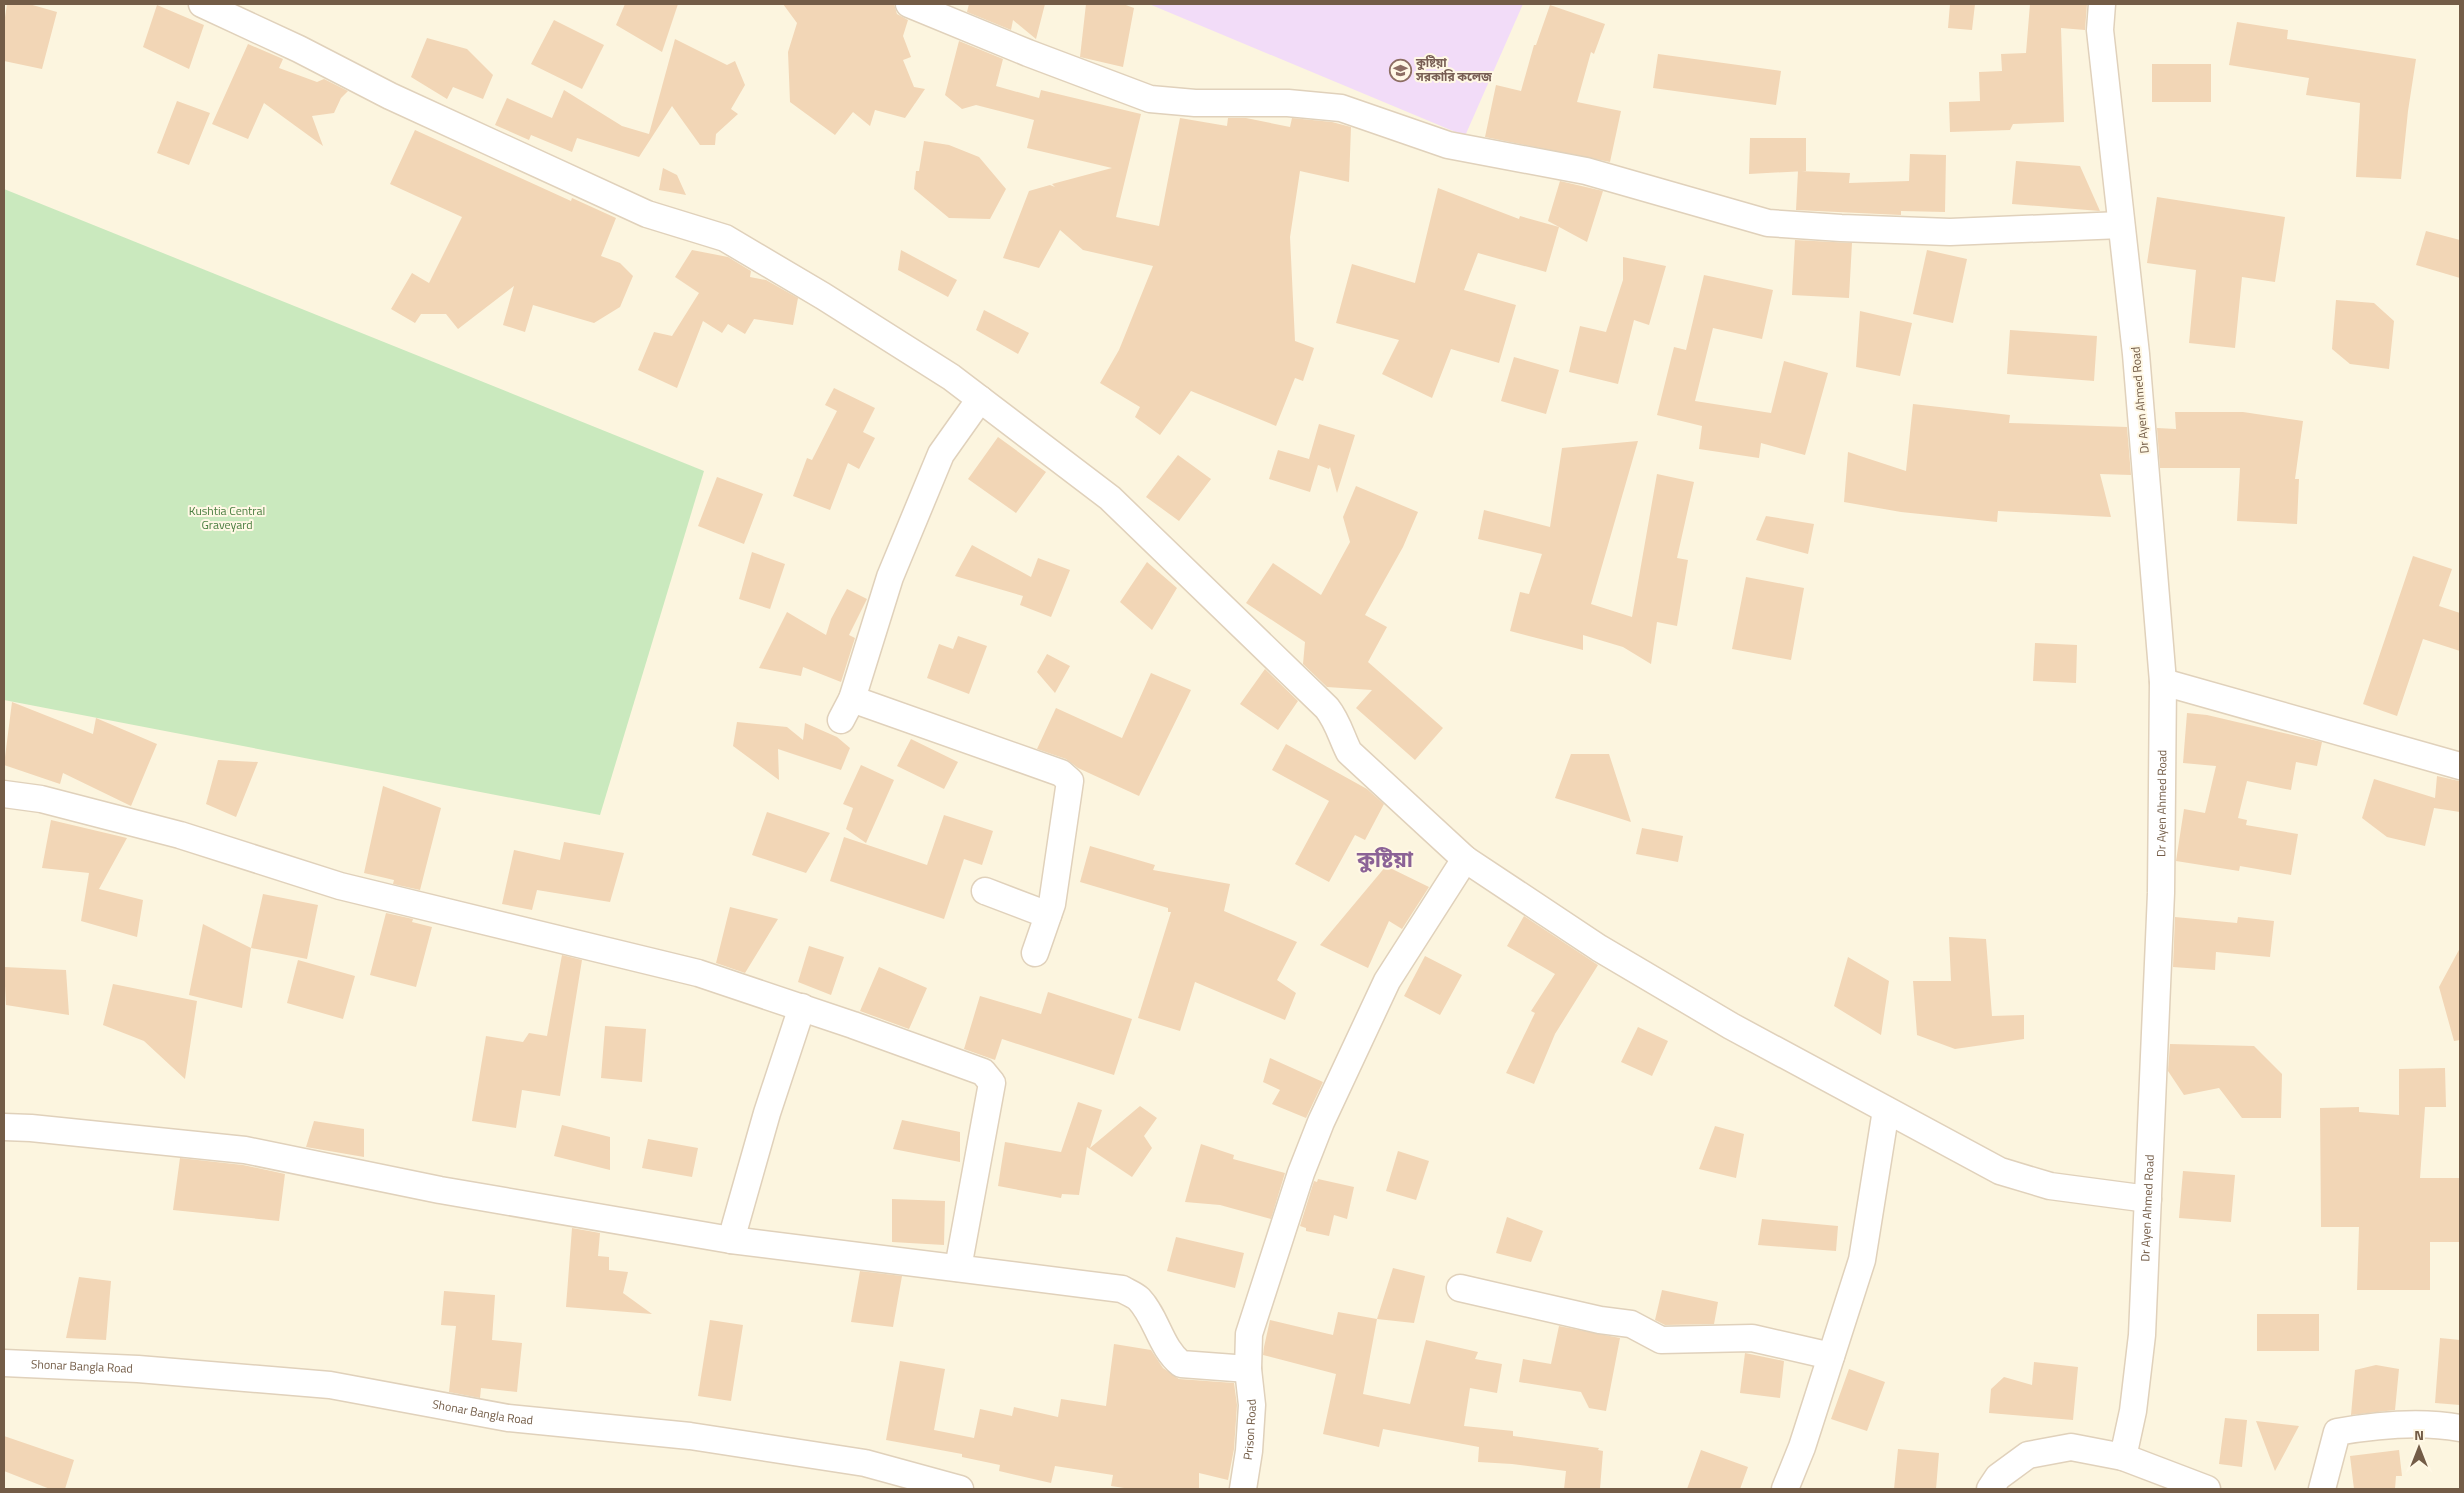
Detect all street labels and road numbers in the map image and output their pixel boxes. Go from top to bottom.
street label: Dr Ayen Ahmed Road [2125,346,2154,454]
street label: Dr Ayen Ahmed Road [2151,750,2171,857]
street label: Dr Ayen Ahmed Road [2135,1154,2159,1262]
street label: Shonar Bangla Road [31,1354,133,1378]
street label: Shonar Bangla Road [431,1394,534,1429]
street label: Prison Road [1238,1398,1261,1461]

